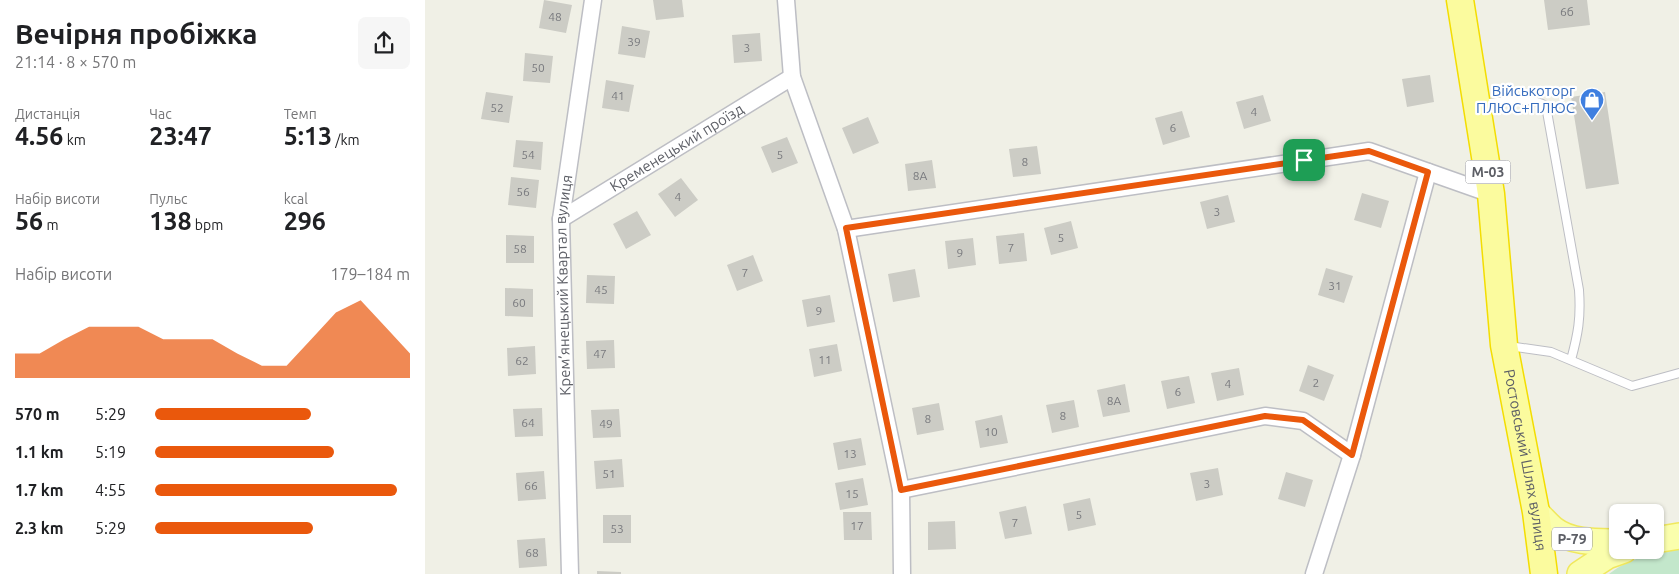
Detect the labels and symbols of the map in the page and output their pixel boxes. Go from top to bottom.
house number: 6б [1560,5,1574,18]
house number: 48 [548,10,562,23]
house number: 39 [627,35,641,48]
house number: 3 [744,41,750,54]
house number: 50 [531,61,545,74]
place label: Військоторг ПЛЮС+ПЛЮС [1476,82,1575,116]
shop icon: Військоторг ПЛЮС+ПЛЮС [1579,87,1605,121]
house number: 41 [611,89,625,102]
street label: Кременецький проїзд [607,100,747,195]
house number: 52 [490,101,504,114]
house number: 4 [1251,105,1258,118]
house number: 6 [1170,121,1177,134]
pin [1283,139,1325,181]
house number: 54 [521,148,535,161]
house number: 5 [777,148,783,161]
house number: 8 [1022,155,1029,168]
road number: М-03 [1465,160,1511,183]
house number: 8А [913,169,927,182]
street label: Крем’янецький Квартал вулиця [552,174,575,396]
house number: 56 [516,185,530,198]
house number: 4 [675,190,682,203]
house number: 3 [1214,205,1220,218]
house number: 5 [1058,231,1064,244]
house number: 7 [1008,241,1014,254]
house number: 58 [513,242,527,255]
house number: 9 [957,246,963,259]
house number: 7 [742,266,748,279]
house number: 31 [1328,279,1342,292]
house number: 45 [594,283,608,296]
house number: 60 [512,296,526,309]
house number: 9 [816,304,822,317]
house number: 47 [593,347,607,360]
house number: 11 [818,353,832,366]
house number: 62 [515,354,529,367]
street label: Ростовський Шлях вулиця [1501,368,1550,552]
house number: 2 [1313,376,1319,389]
house number: 4 [1225,377,1232,390]
house number: 6 [1175,385,1182,398]
house number: 8А [1107,394,1121,407]
house number: 8 [1060,409,1067,422]
house number: 8 [925,412,932,425]
house number: 64 [521,416,535,429]
house number: 49 [599,417,613,430]
house number: 10 [984,425,998,438]
house number: 13 [843,447,857,460]
house number: 51 [602,467,616,480]
house number: 3 [1204,477,1210,490]
house number: 66 [524,479,538,492]
house number: 15 [845,487,859,500]
house number: 5 [1076,508,1082,521]
house number: 7 [1012,516,1018,529]
house number: 17 [850,519,864,532]
house number: 53 [610,522,624,535]
road number: Р-79 [1552,528,1592,550]
house number: 68 [525,546,539,559]

